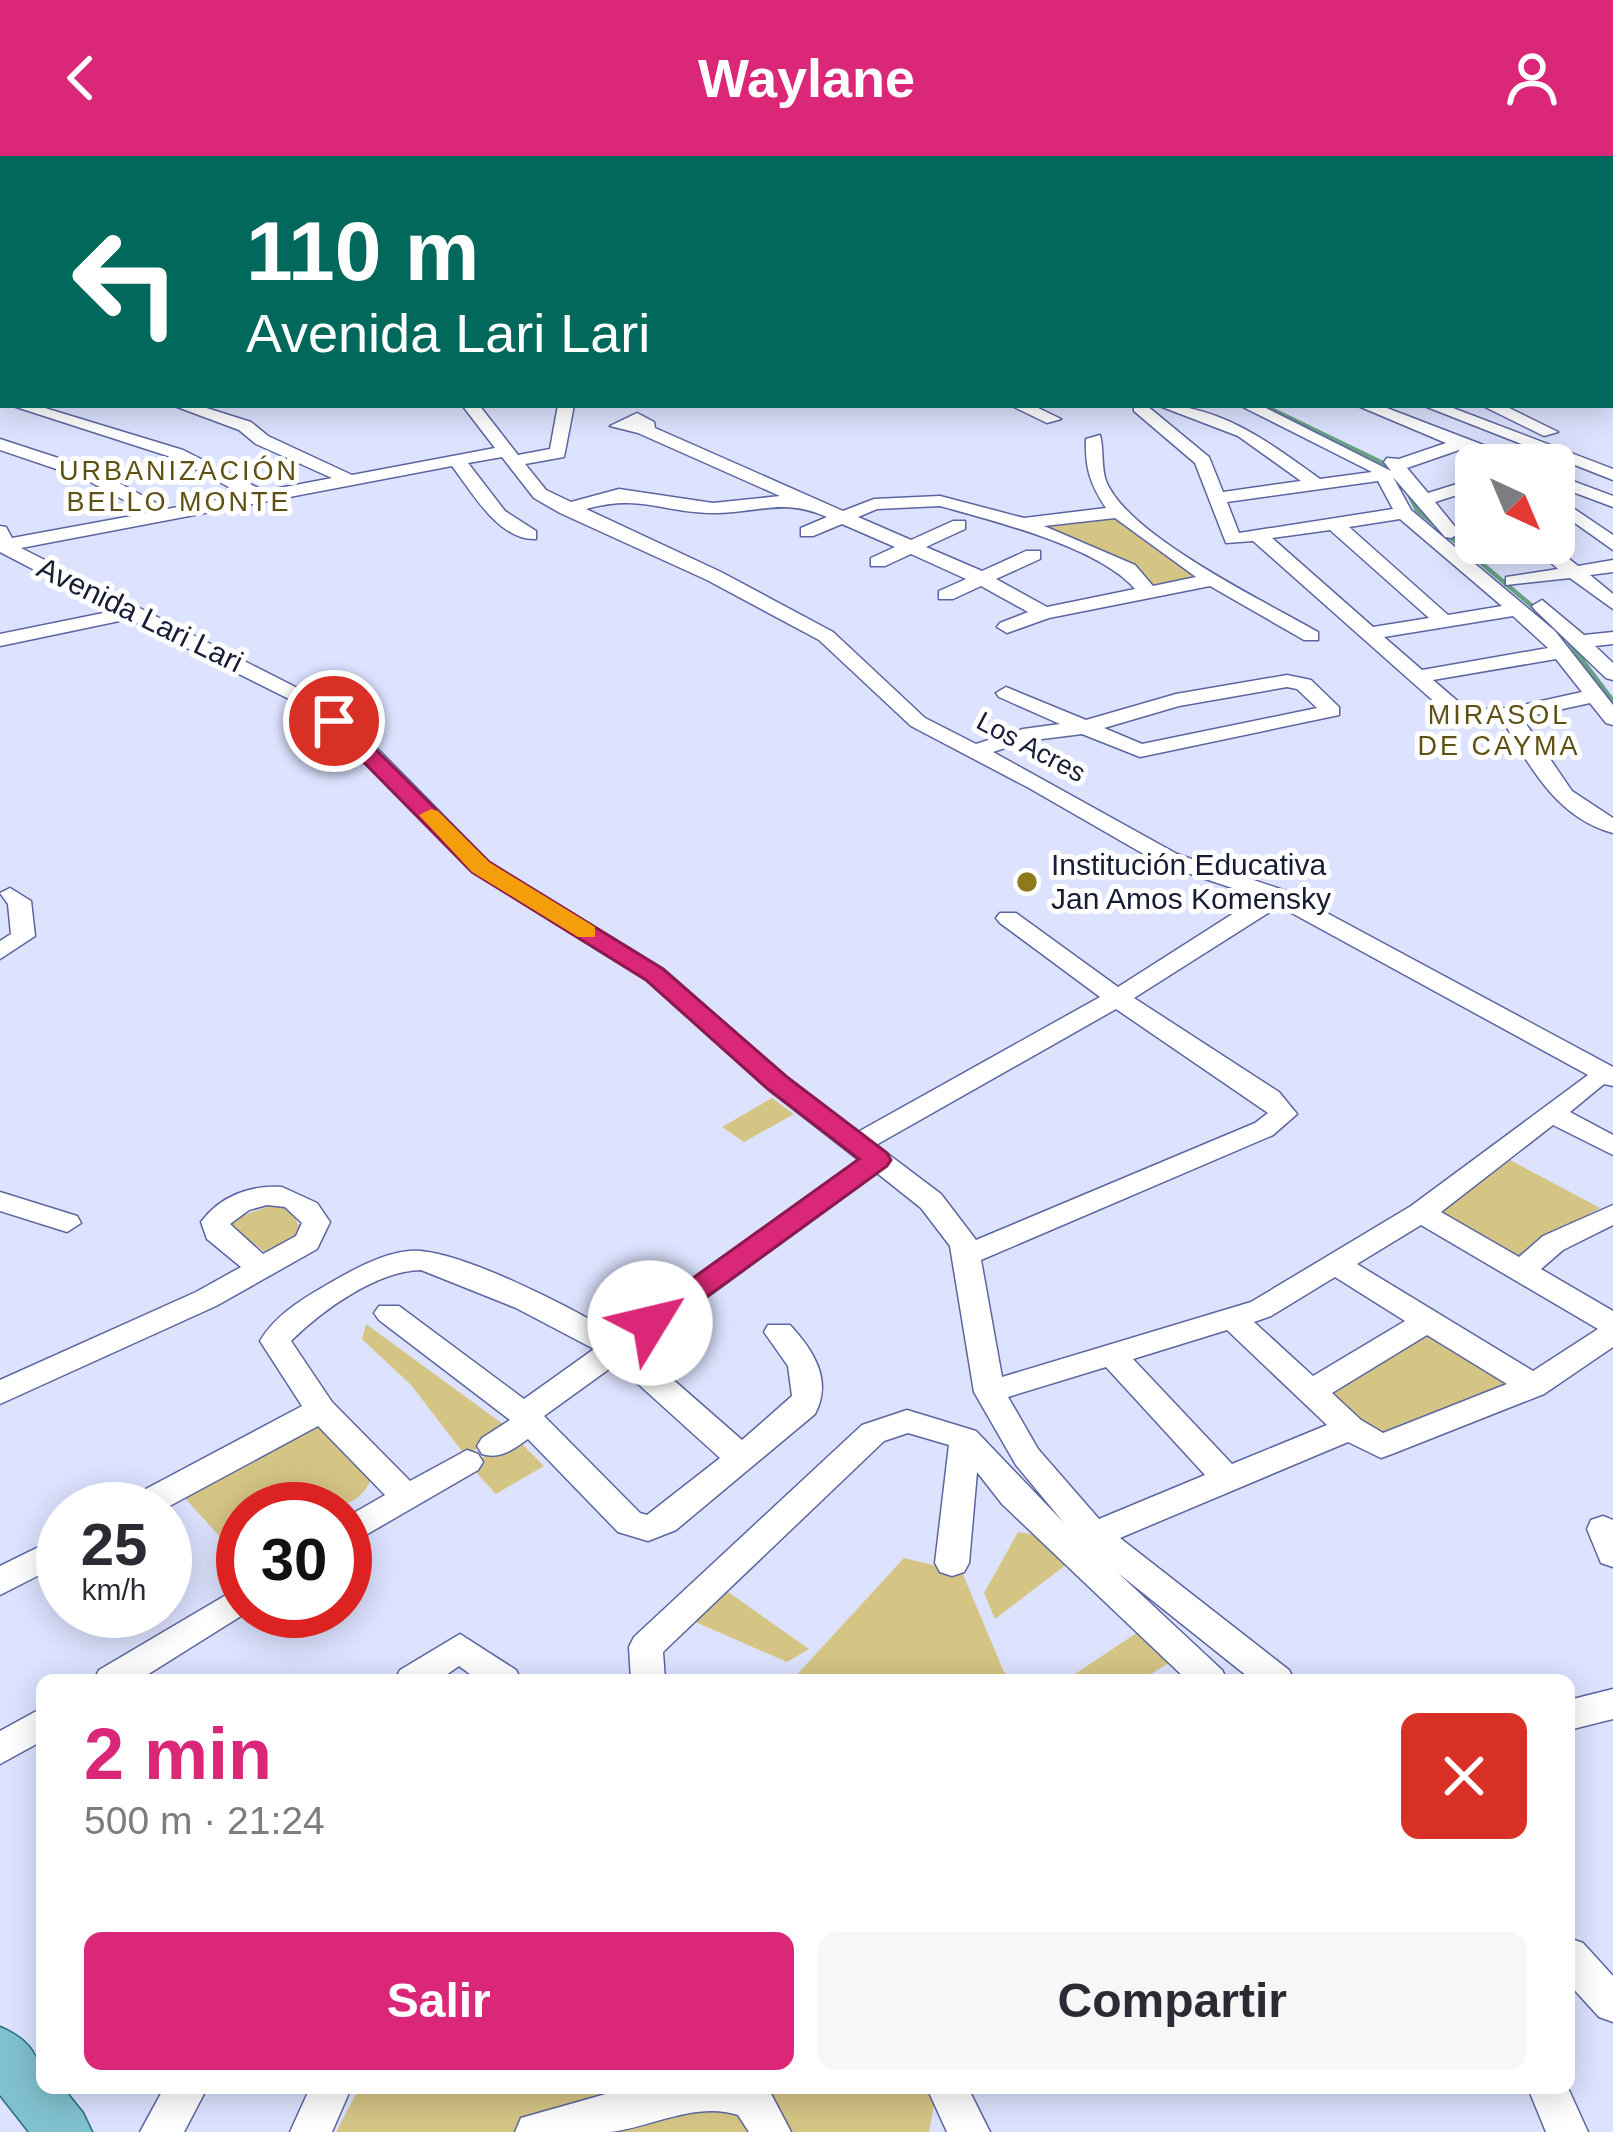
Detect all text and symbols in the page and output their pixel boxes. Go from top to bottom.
icon: back [48,45,114,111]
icon: person [1499,45,1565,111]
text: Waylane [698,48,915,108]
icon: left [48,204,204,360]
text: 110 m [246,204,480,298]
text: Avenida Lari Lari [246,303,650,363]
north arrow [1455,444,1575,564]
map controls [1455,444,1575,564]
district label: URBANIZACIÓN BELLO MONTE [59,455,299,517]
street label: Avenida Lari Lari [32,550,248,679]
pin [283,670,385,772]
icon: arrive [301,688,367,754]
district label: MIRASOL DE CAYMA [1417,700,1581,761]
street label: Los Acres [972,706,1090,788]
place label: Institución Educativa Jan Amos Komensky [1051,848,1331,915]
marker: Institución Educativa Jan Amos Komensky [1014,869,1040,895]
position arrow [587,1260,713,1386]
speed limit sign: 30 [216,1482,372,1638]
text: 25 [81,1511,147,1578]
text: km/h [81,1573,147,1606]
button: close [1401,1713,1527,1839]
text: 2 min [84,1714,272,1794]
text: 500 m · 21:24 [84,1799,325,1842]
button: Salir [84,1932,794,2070]
button: Compartir [818,1932,1527,2070]

